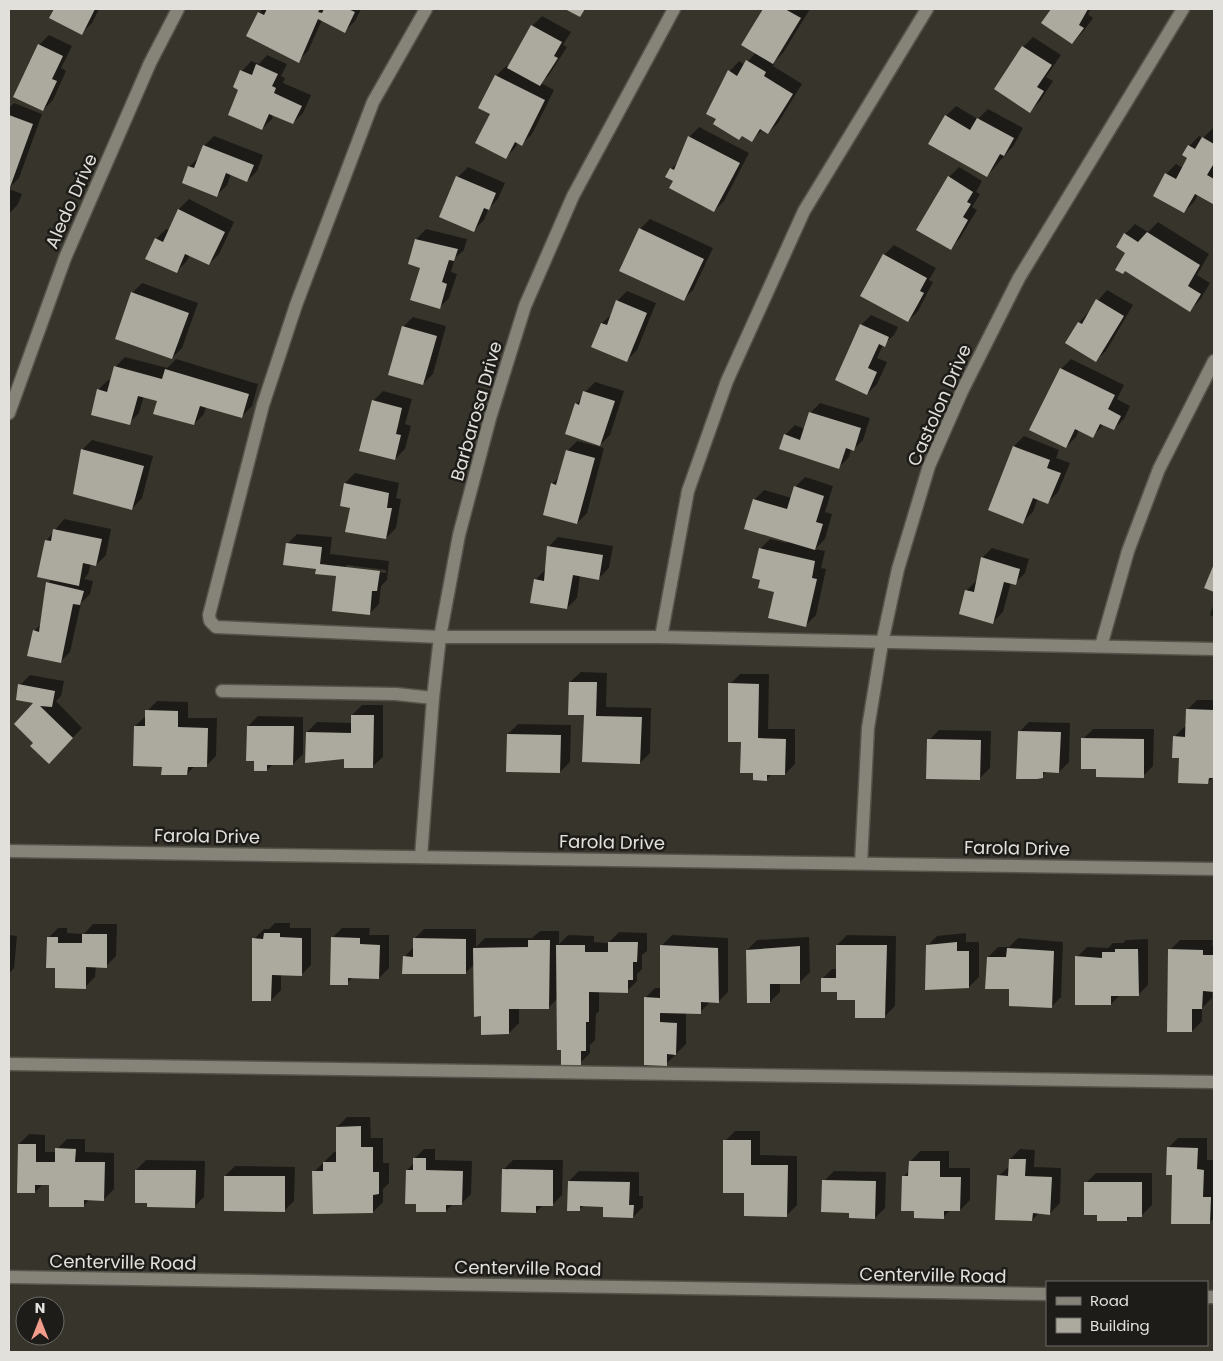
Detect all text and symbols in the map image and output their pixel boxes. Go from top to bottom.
street label: Aledo Drive [39,150,103,252]
street label: Barbarosa Drive [444,338,508,484]
street label: Castolon Drive [901,340,977,470]
street label: Farola Drive [154,823,260,849]
street label: Farola Drive [559,829,665,855]
street label: Farola Drive [964,835,1070,861]
street label: Centerville Road [49,1248,197,1276]
street label: Centerville Road [454,1254,602,1282]
street label: Centerville Road [859,1261,1007,1289]
legend [1046,1281,1208,1346]
text: Road [1090,1290,1129,1311]
north arrow [15,1296,65,1346]
text: N [35,1298,45,1318]
text: Building [1090,1315,1150,1336]

